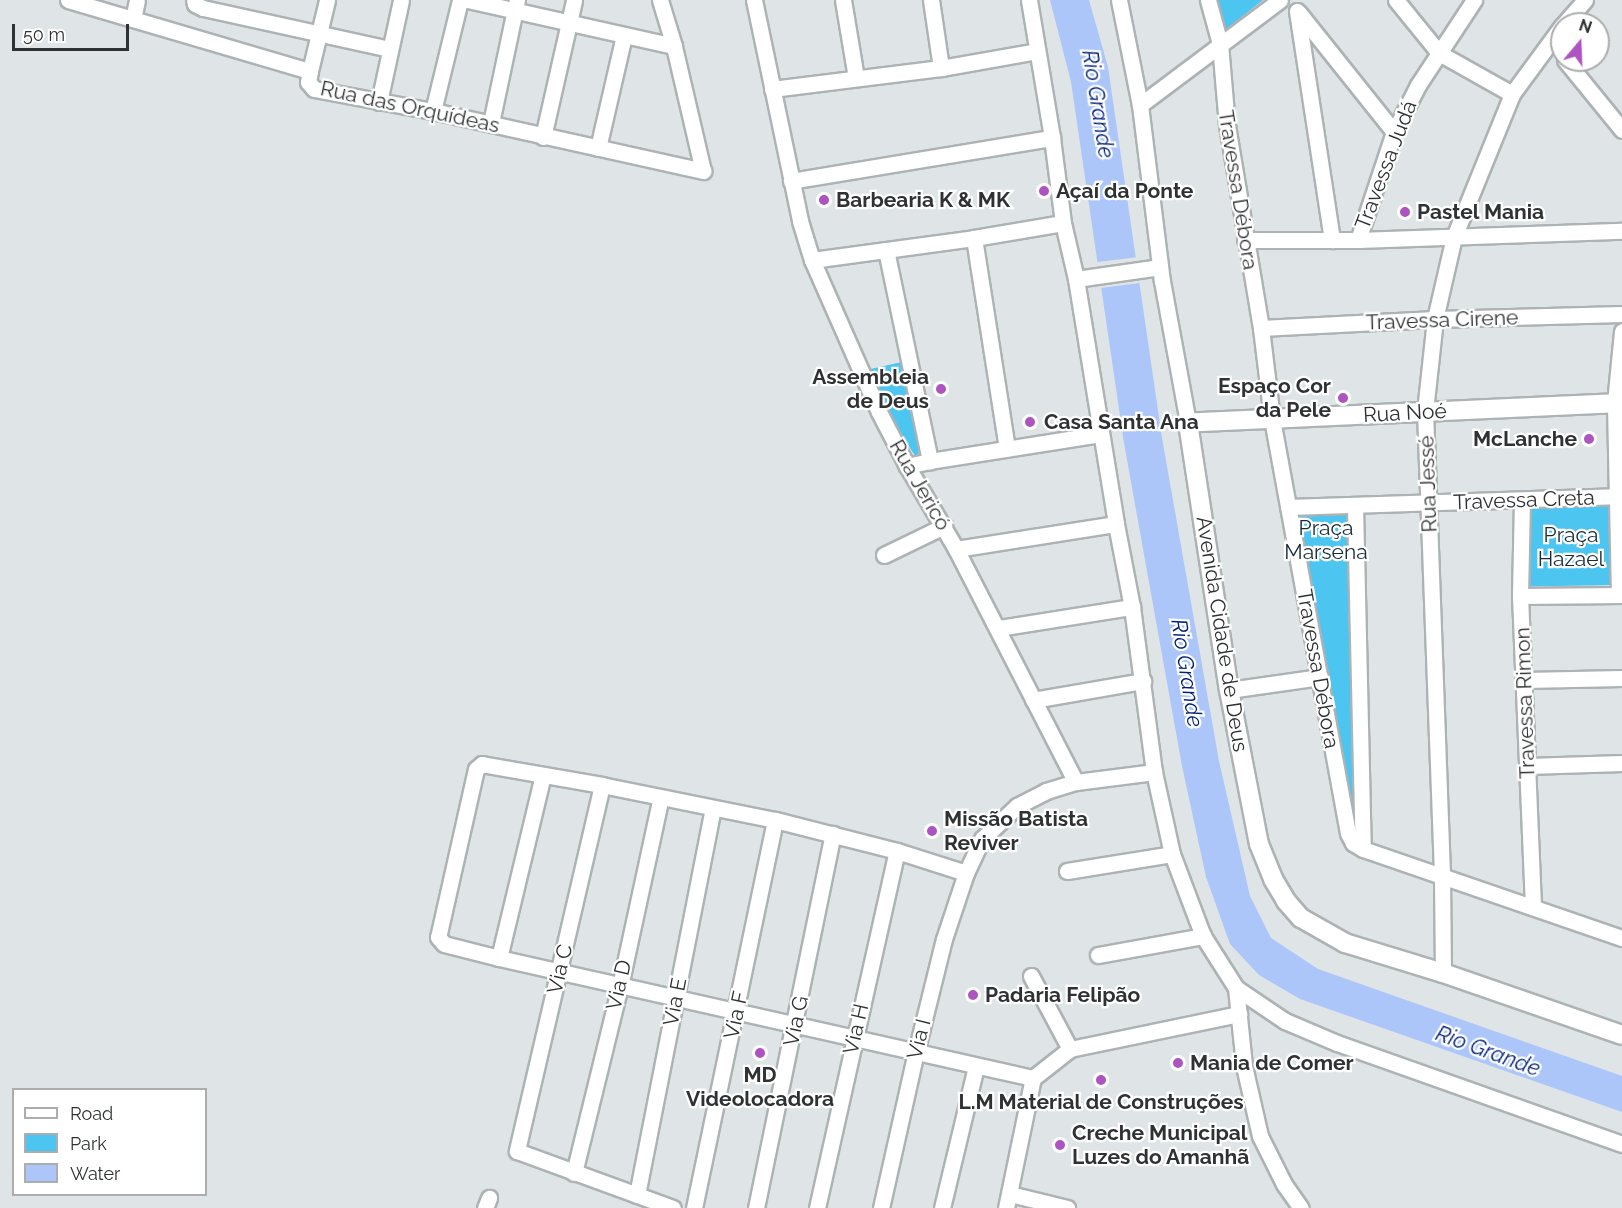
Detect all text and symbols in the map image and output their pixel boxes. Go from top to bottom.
scale bar [15,12,132,50]
north arrow [1550,12,1610,72]
text: N [1577,15,1594,37]
text: 50 m [23,24,65,45]
water label: Rio Grande [1076,48,1120,160]
street label: Rua das Orquídeas [318,76,502,138]
street label: Travessa Judá [1350,97,1422,233]
street label: Travessa Débora [1213,108,1263,272]
place label: Açaí da Ponte [1056,178,1193,204]
marker: Açaí da Ponte [1037,184,1051,198]
place label: Barbearia K & MK [836,187,1010,213]
marker: Barbearia K & MK [817,193,831,207]
place label: Pastel Mania [1417,199,1545,225]
marker: Pastel Mania [1398,205,1412,219]
street label: Travessa Cirene [1365,305,1519,335]
place label: Assembleia de Deus [812,364,929,414]
place label: Espaço Cor da Pele [1218,373,1331,423]
marker: Assembleia de Deus [934,382,948,396]
marker: Espaço Cor da Pele [1336,391,1350,405]
street label: Rua Noé [1363,398,1447,428]
place label: Casa Santa Ana [1044,409,1199,435]
marker: Casa Santa Ana [1021,413,1039,431]
place label: McLanche [1473,426,1577,452]
marker: McLanche [1582,432,1596,446]
street label: Rua Jericó [884,435,956,535]
street label: Rua Jessé [1414,435,1442,533]
street label: Travessa Creta [1453,485,1595,515]
street label: Avenida Cidade de Deus [1191,514,1253,754]
park label: Praça Marsena [1284,515,1368,565]
park label: Praça Hazael [1538,522,1604,572]
street label: Travessa Débora [1292,587,1344,751]
water label: Rio Grande [1165,617,1209,729]
street label: Travessa Rimon [1510,627,1540,779]
place label: Missão Batista Reviver [944,806,1088,856]
marker: Missão Batista Reviver [925,824,939,838]
street label: Via C [542,942,578,996]
street label: Via D [601,957,637,1013]
street label: Via E [658,976,692,1028]
place label: Padaria Felipão [985,982,1140,1008]
marker: Padaria Felipão [966,988,980,1002]
street label: Via F [719,989,753,1041]
street label: Via G [778,994,814,1048]
street label: Via H [838,1001,874,1057]
street label: Via I [902,1016,936,1062]
water label: Rio Grande [1432,1020,1544,1082]
marker: MD Videolocadora [753,1046,767,1060]
place label: Mania de Comer [1190,1050,1354,1076]
marker: Mania de Comer [1171,1056,1185,1070]
place label: MD Videolocadora [686,1062,834,1112]
marker: L.M Material de Construções [1094,1073,1108,1087]
legend [12,1088,207,1196]
place label: L.M Material de Construções [958,1089,1244,1115]
text: Road [70,1103,113,1124]
place label: Creche Municipal Luzes do Amanhã [1072,1120,1250,1170]
text: Park [70,1133,107,1154]
marker: Creche Municipal Luzes do Amanhã [1053,1138,1067,1152]
text: Water [70,1163,120,1184]

